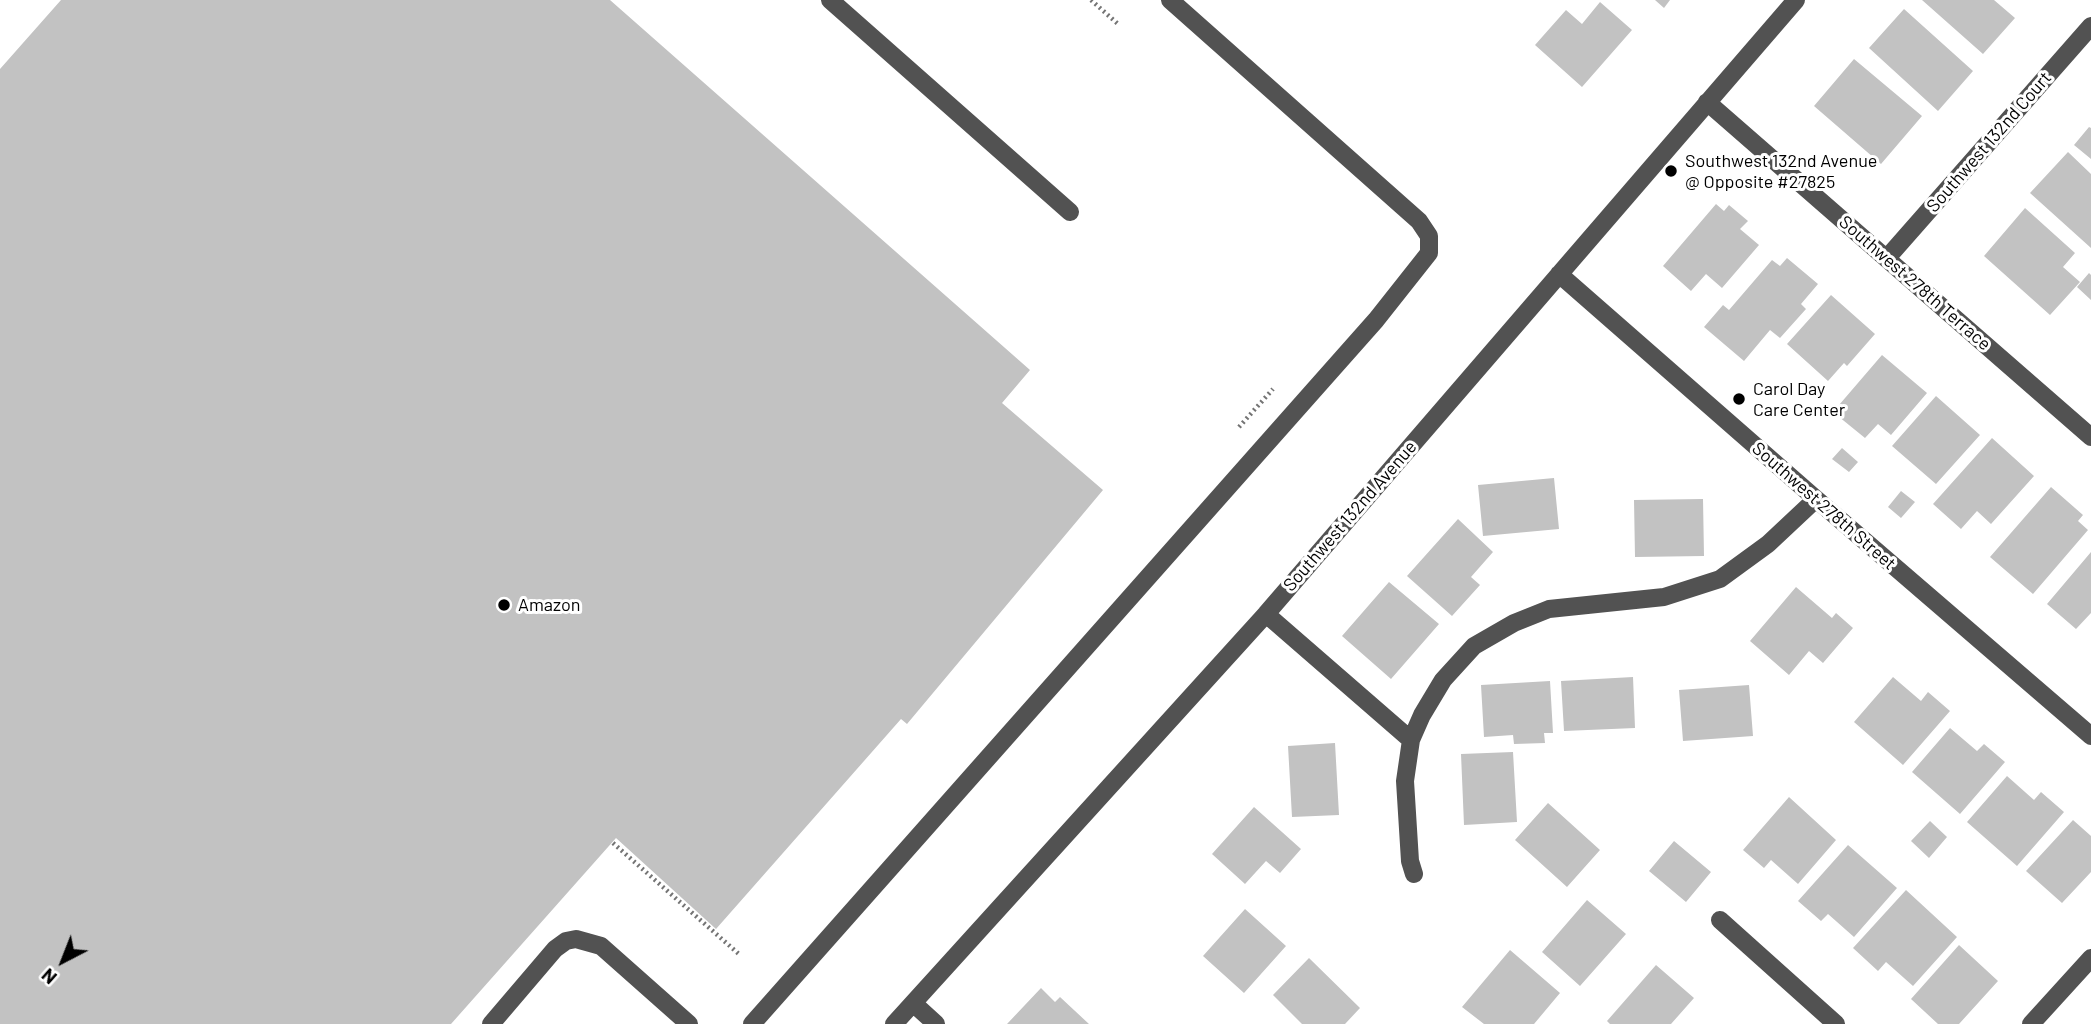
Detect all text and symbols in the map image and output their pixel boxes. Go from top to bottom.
street label: Southwest 132nd Court [1922,67,2056,217]
place label: Southwest 132nd Avenue @ Opposite #27825 [1685,150,1877,192]
marker: Southwest 132nd Avenue @ Opposite #27825 [1663,163,1679,179]
street label: Southwest 278th Terrace [1835,211,1995,355]
place label: Carol Day Care Center [1753,378,1845,420]
marker: Carol Day Care Center [1731,391,1747,407]
street label: Southwest 132nd Avenue [1279,436,1421,596]
street label: Southwest 278th Street [1748,438,1900,574]
place label: Amazon [518,594,581,616]
marker: Amazon [496,597,512,613]
north arrow [28,926,98,996]
text: N [36,964,61,990]

